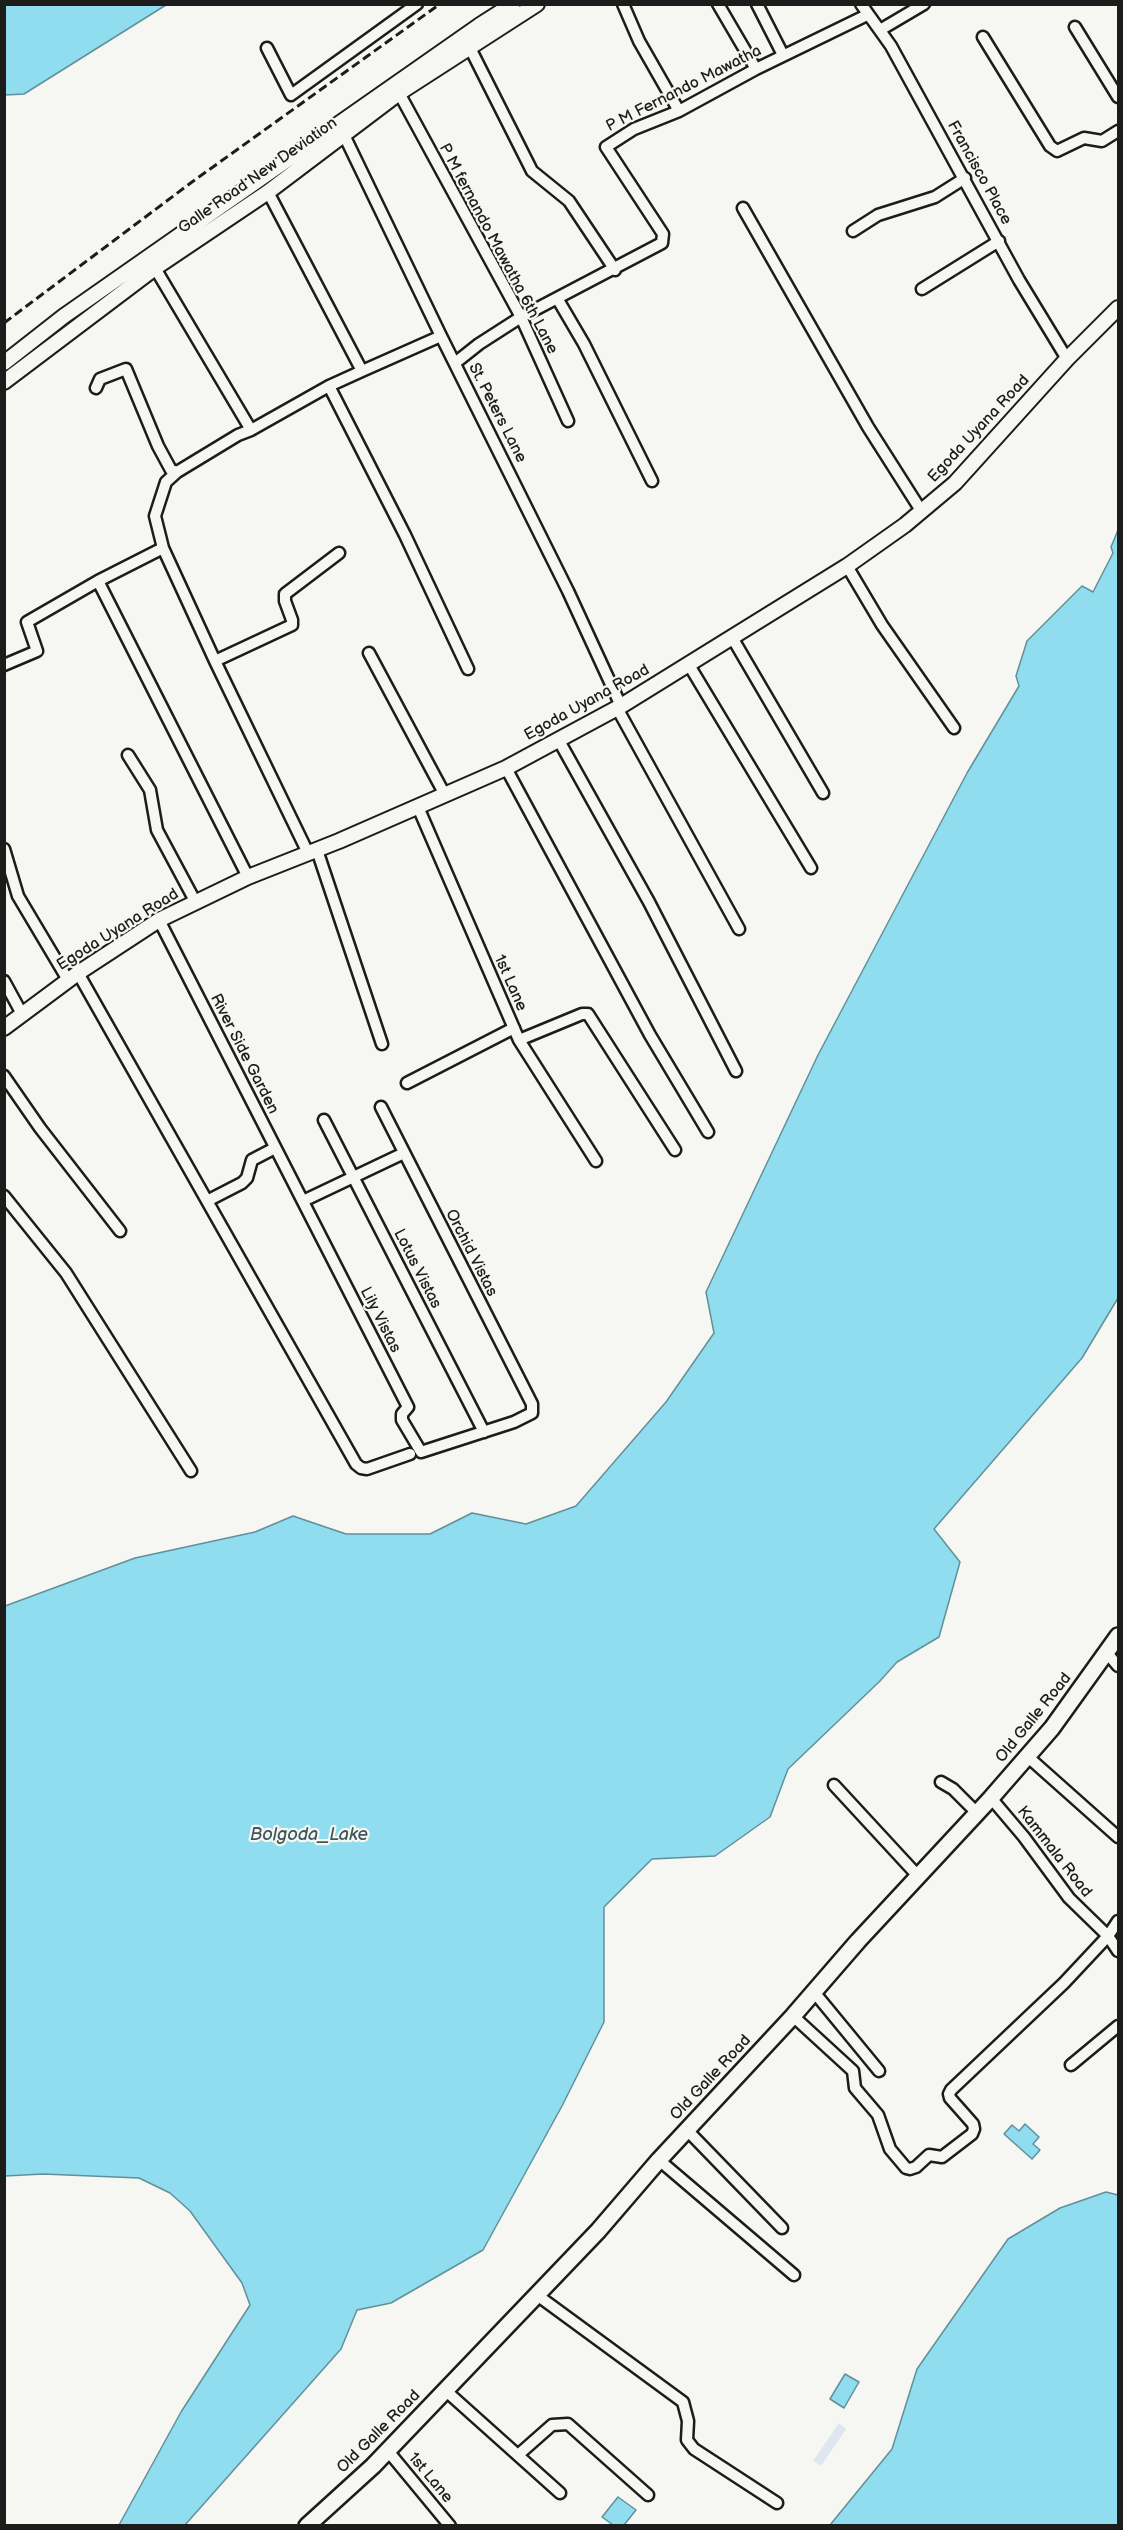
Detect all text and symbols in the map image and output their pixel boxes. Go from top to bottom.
street label: P M Fernando Mawatha [603,41,765,137]
street label: Galle Road New Deviation [175,114,341,238]
street label: Francisco Place [943,118,1015,228]
street label: P M fernando Mawatha 6th Lane [434,140,562,358]
street label: St. Peters Lane [464,360,530,466]
street label: Egoda Uyana Road [924,371,1034,487]
street label: Egoda Uyana Road [521,661,653,745]
street label: Egoda Uyana Road [54,885,182,975]
street label: 1st Lane [489,952,531,1014]
street label: River Side Garden [205,991,283,1117]
street label: Orchid Vistas [441,1206,501,1300]
street label: Lotus Vistas [389,1226,445,1312]
street label: Lily Vistas [355,1284,405,1356]
street label: Old Galle Road [992,1669,1076,1767]
street label: Kammala Road [1012,1803,1096,1901]
water label: Bolgoda_Lake [250,1824,368,1846]
street label: Old Galle Road [667,2031,755,2125]
street label: Old Galle Road [333,2386,425,2478]
street label: 1st Lane [403,2449,457,2507]

